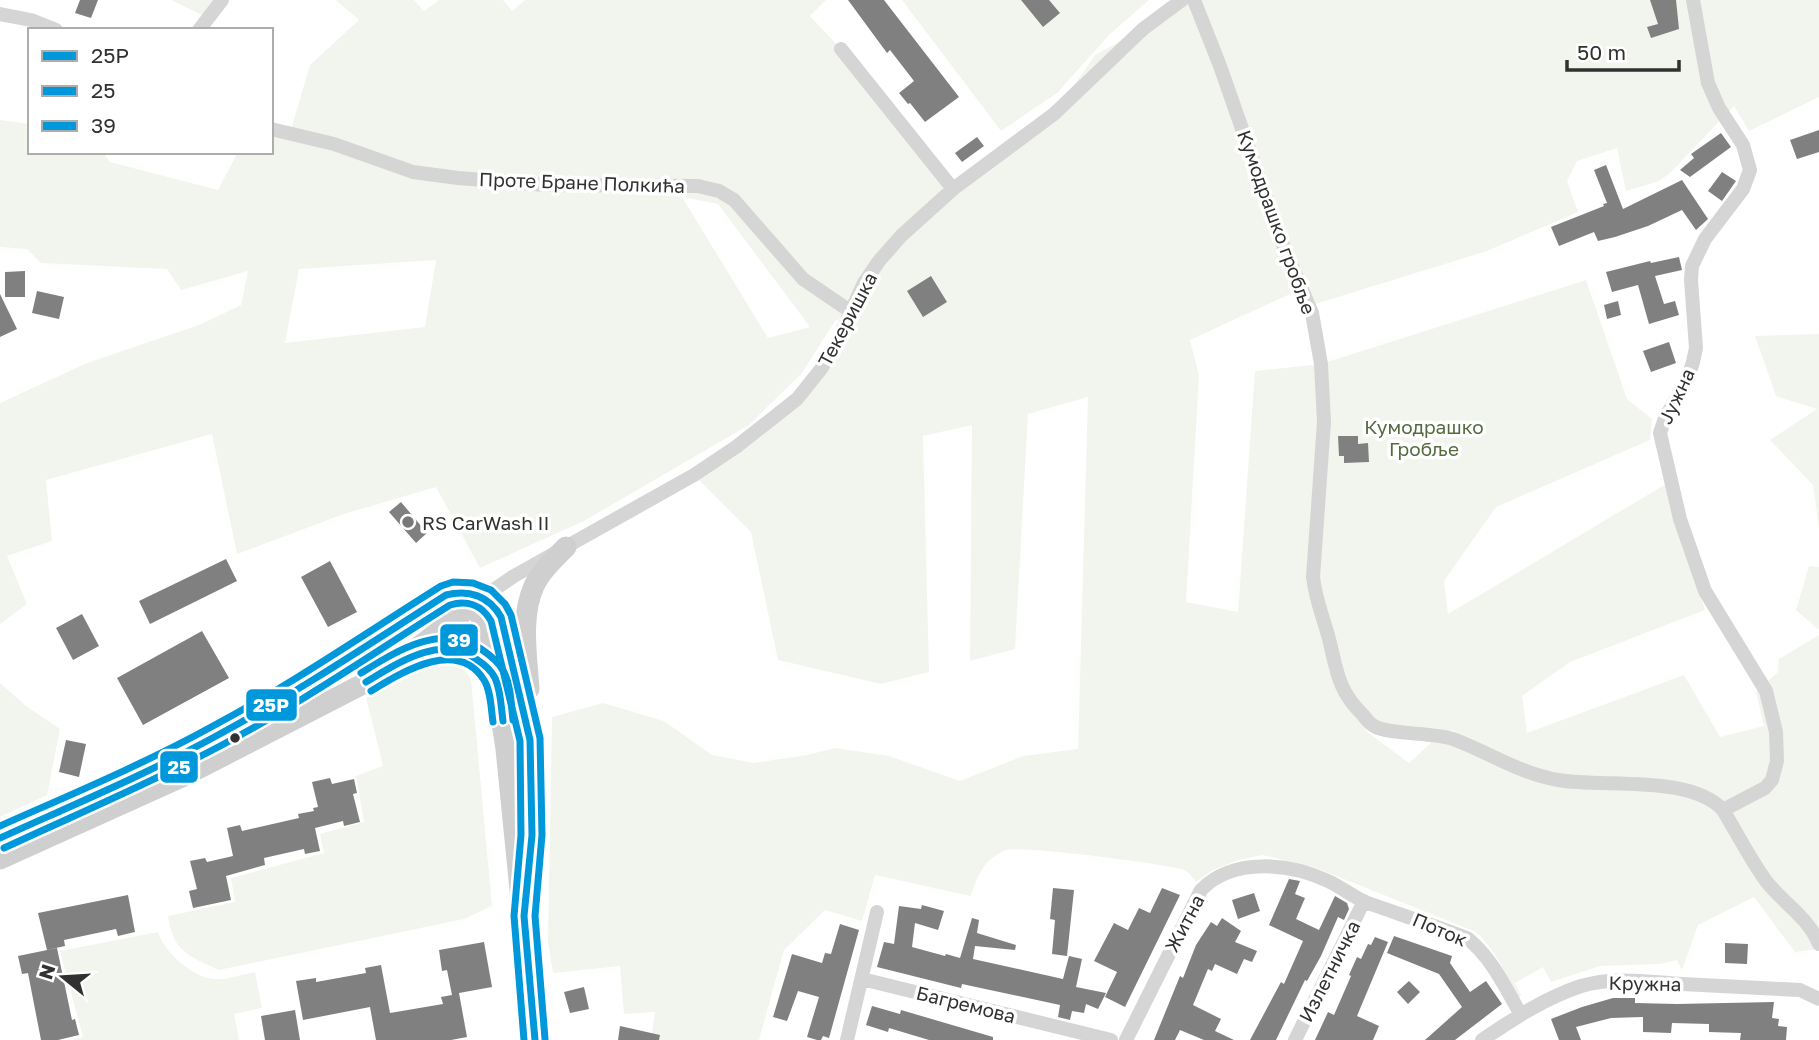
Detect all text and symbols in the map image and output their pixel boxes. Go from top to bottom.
legend [28,28,273,154]
scale bar [1567,28,1679,72]
text: 50 m [1577,39,1626,65]
text: 25P [91,42,129,68]
text: 25 [91,77,115,103]
text: 39 [91,112,116,138]
street label: Кумодрашко гробље [1233,127,1321,317]
street label: Проте Бране Полкића [479,167,685,197]
street label: Текеришка [813,268,881,370]
street label: Јужна [1653,364,1699,428]
park label: Кумодрашко Гробље [1364,415,1484,460]
place label: RS CarWash II [422,511,550,534]
marker: RS CarWash II [400,514,416,530]
line badge: 39 [439,623,479,657]
text: 39 [447,628,471,651]
line badge: 25P [245,688,298,722]
text: 25P [253,693,289,716]
unlabelled marker [228,731,242,745]
line badge: 25 [159,750,199,784]
text: 25 [167,755,191,778]
street label: Житна [1159,890,1209,956]
street label: Поток [1409,907,1471,951]
street label: Излетничка [1294,916,1364,1026]
north arrow [28,942,98,1012]
text: N [33,961,60,982]
street label: Кружна [1608,971,1682,995]
street label: Багремова [914,981,1018,1027]

